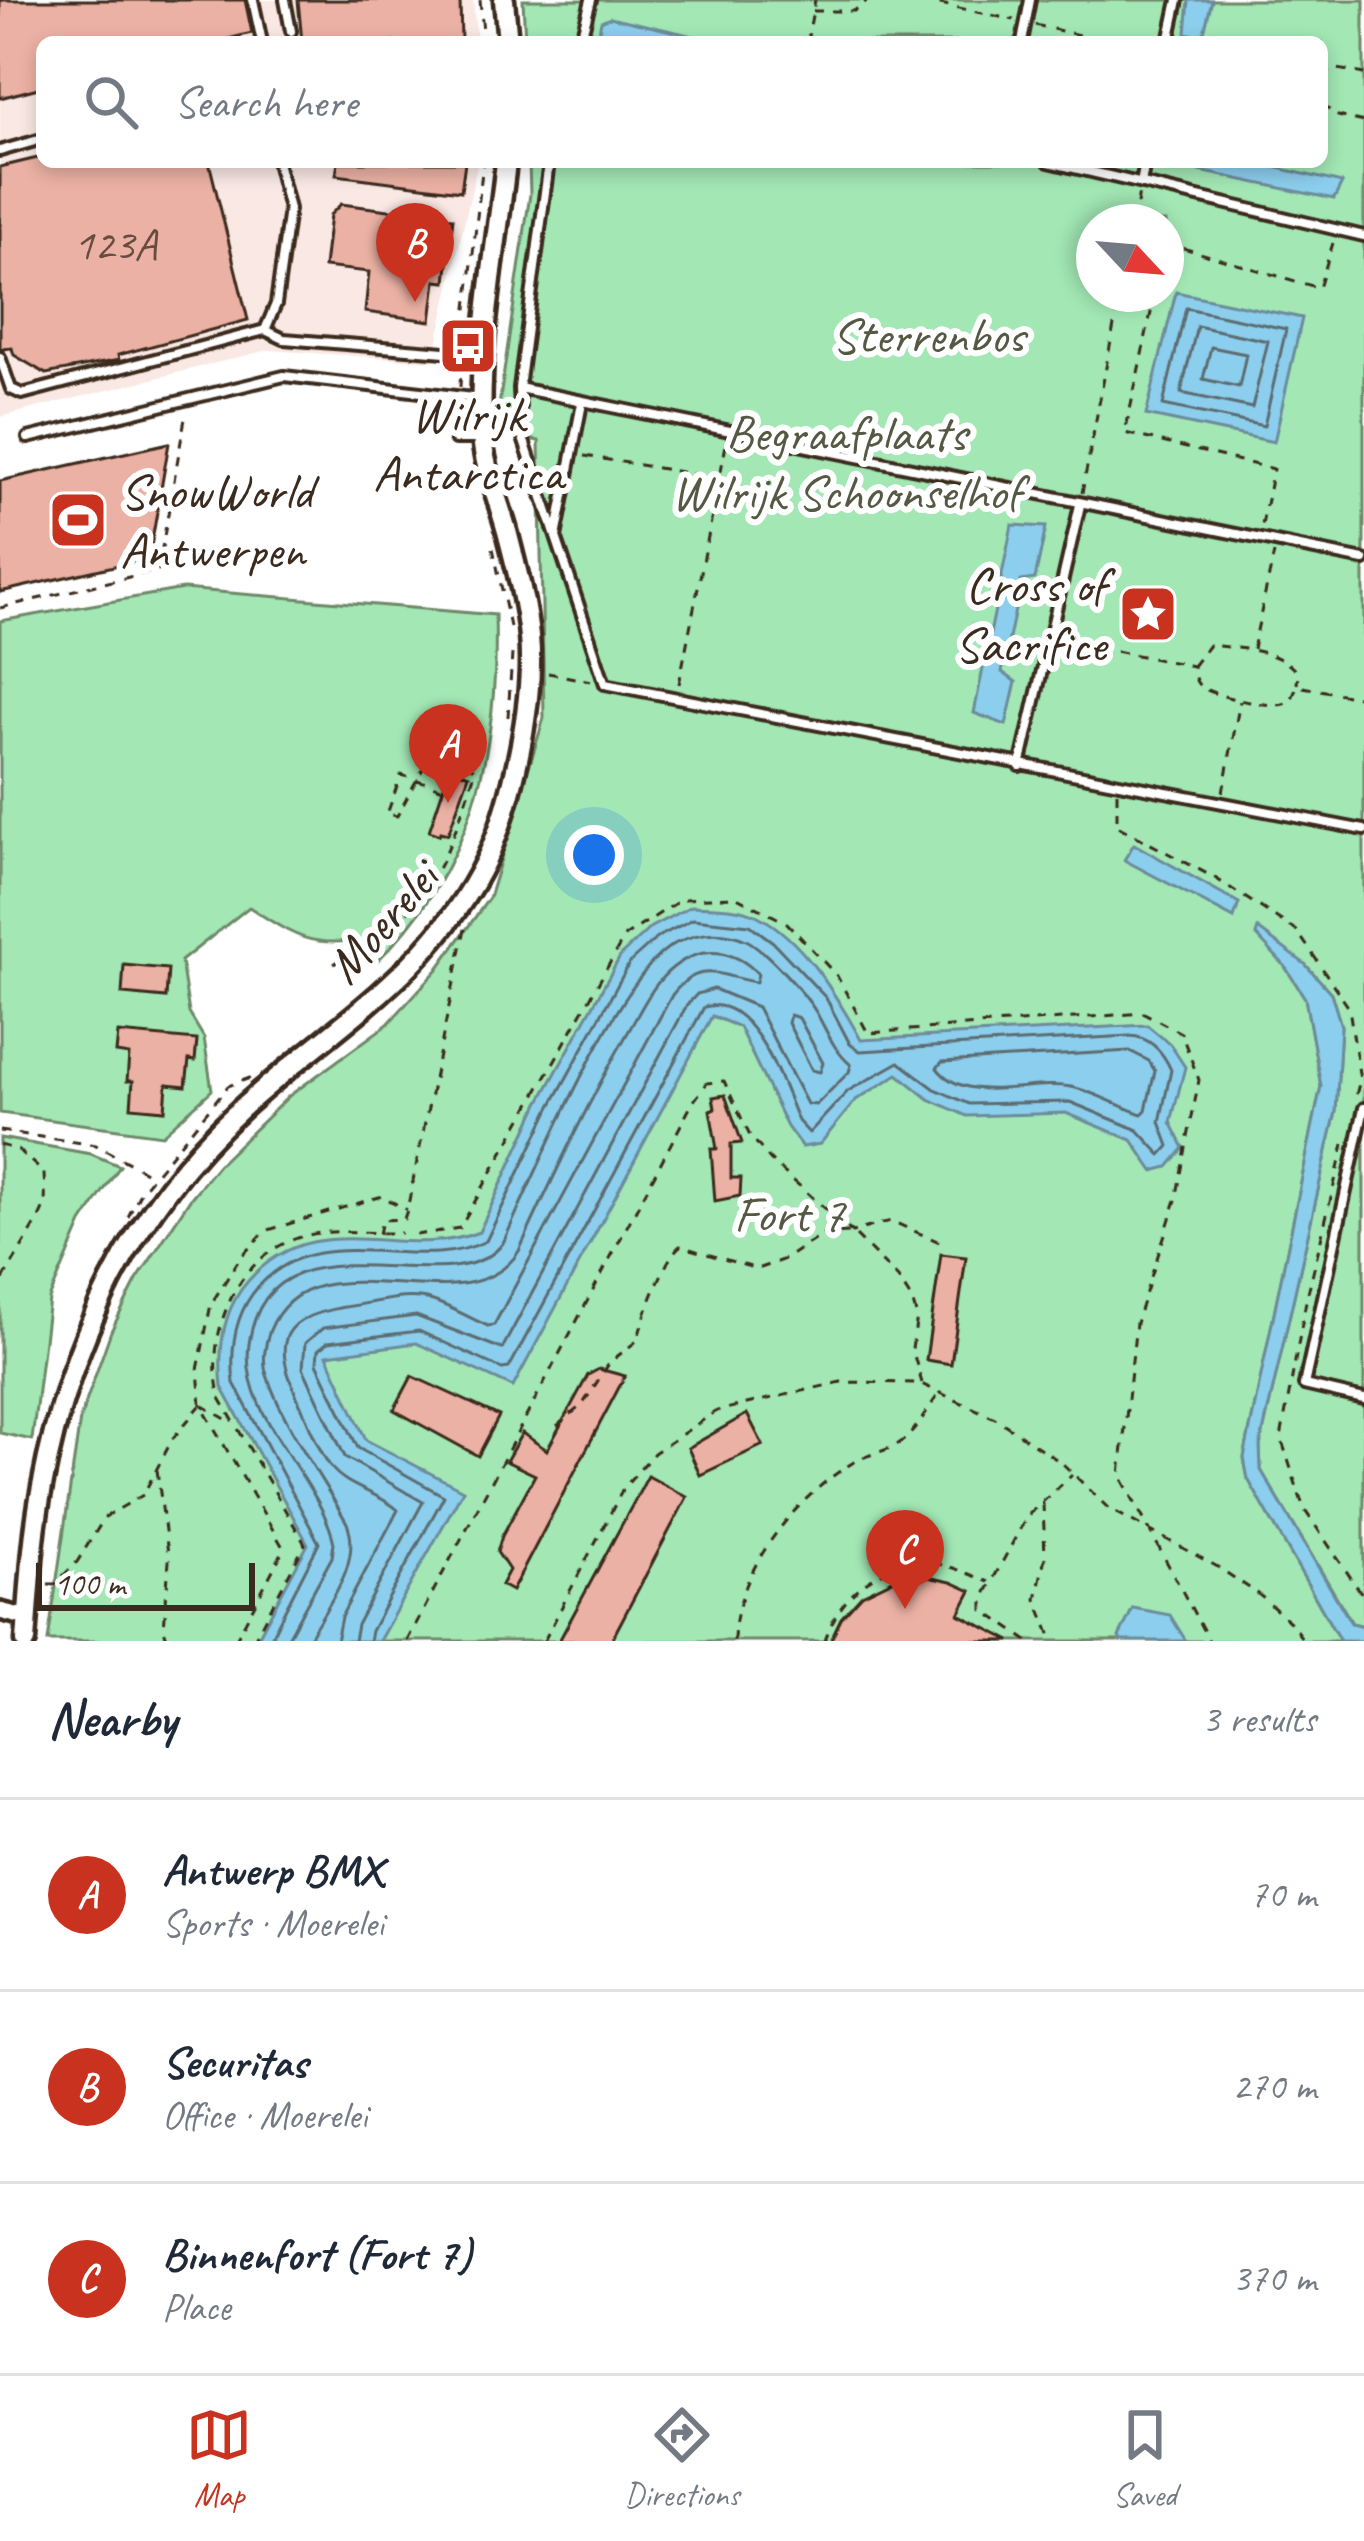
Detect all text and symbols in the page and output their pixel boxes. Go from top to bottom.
search box [36,36,1328,168]
icon: search [78,69,144,135]
text: Search here [174,74,357,131]
pin: B [376,203,454,302]
north arrow [1076,204,1184,312]
house number: 123A [73,216,159,273]
park label: Sterrenbos [831,303,1029,367]
bus stop icon: Wilrijk Antarctica [437,315,499,377]
place label: Wilrijk Antarctica [373,382,567,505]
park label: Begraafplaats Wilrijk Schoonselhof [671,401,1031,524]
place label: SnowWorld Antwerpen [120,459,321,582]
sports icon: SnowWorld Antwerpen [47,489,109,551]
place label: Cross of Sacrifice [954,553,1116,676]
place icon: Cross of Sacrifice [1117,583,1179,645]
pin: A [409,704,487,803]
your location [564,825,624,885]
street label: Moerelei [312,844,456,996]
park label: Fort 7 [734,1182,847,1246]
pin: C [866,1510,944,1609]
scale bar [36,1557,255,1610]
text: 100 m [54,1563,125,1605]
text: Nearby [48,1687,176,1751]
text: 3 results [1202,1695,1316,1744]
text: Antwerp BMX [162,1842,382,1899]
text: A [77,1870,97,1919]
text: 70 m [1250,1870,1316,1919]
text: Sports · Moerelei [162,1899,384,1948]
text: Securitas [162,2034,307,2091]
text: B [77,2062,97,2111]
text: 270 m [1232,2062,1316,2111]
text: Office · Moerelei [162,2091,367,2140]
text: Binnenfort (Fort 7) [162,2226,472,2283]
text: C [78,2254,96,2303]
text: 370 m [1232,2254,1316,2303]
text: Place [162,2283,230,2332]
tab: Map [186,2402,252,2516]
tab: Directions [625,2402,739,2516]
tab: Saved [1112,2402,1178,2516]

